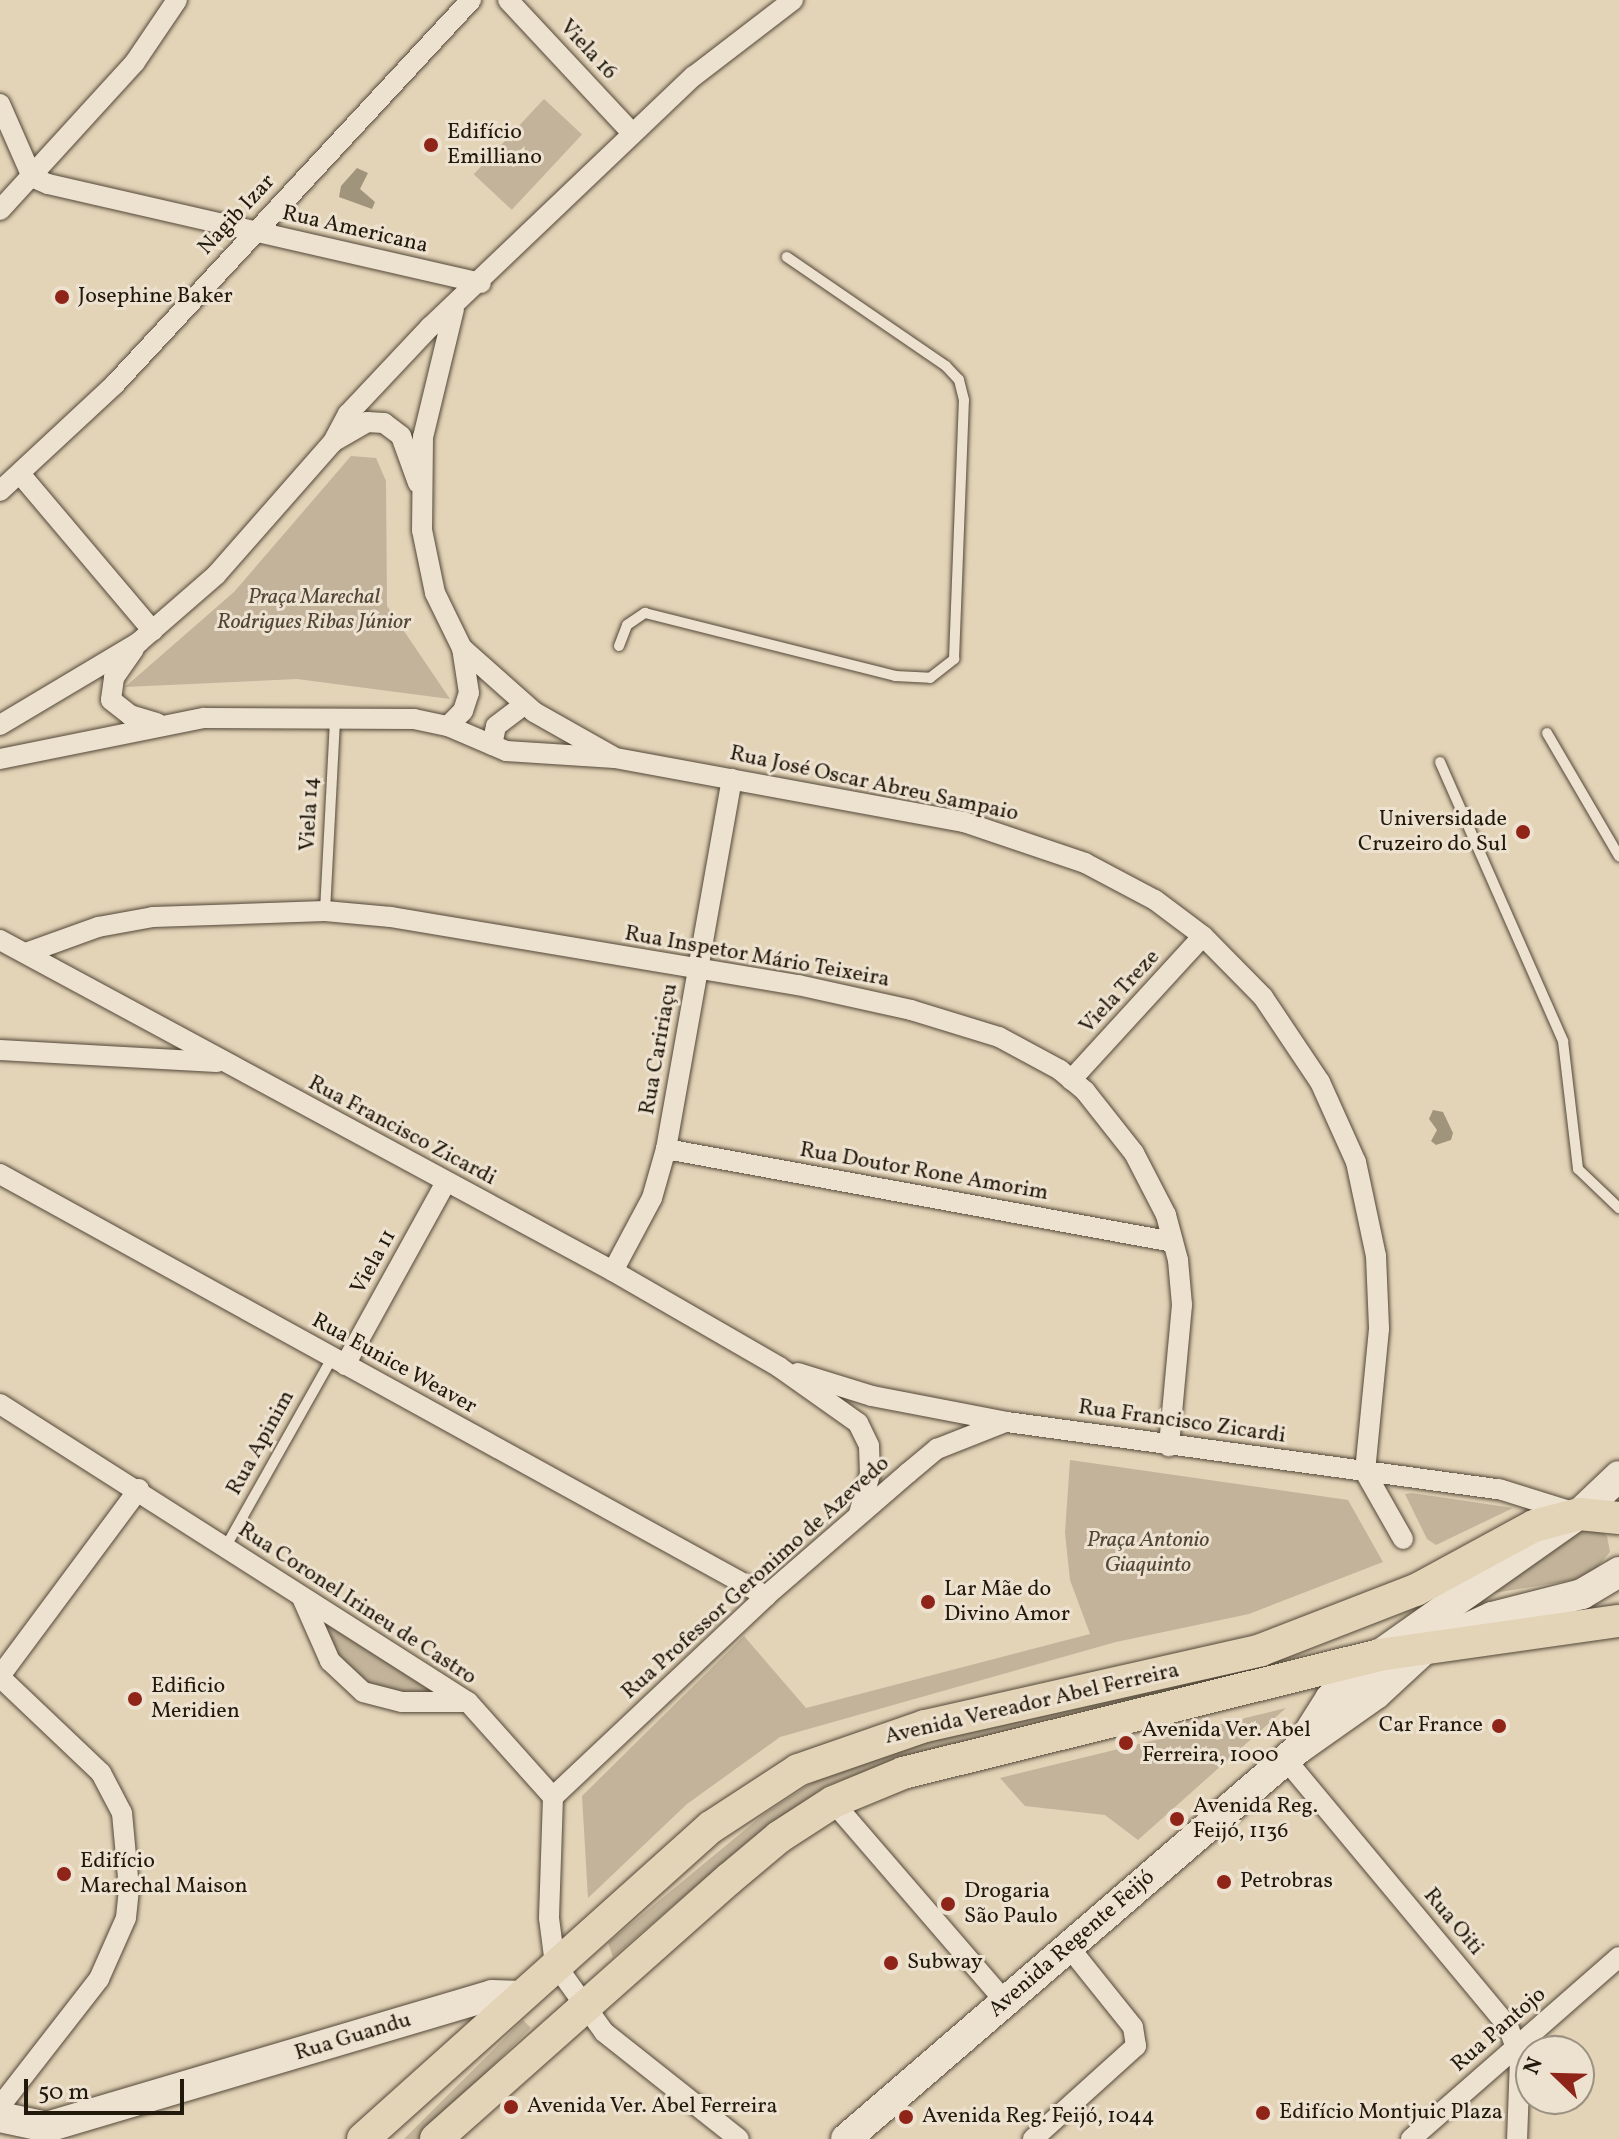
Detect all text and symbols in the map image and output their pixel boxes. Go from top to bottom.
street label: Viela 16 [554,14,622,86]
place label: Edifício Emilliano [447,119,542,170]
marker: Edifício Emilliano [422,136,440,154]
street label: Nagib Izar [193,169,281,261]
street label: Rua Americana [279,200,431,260]
place label: Josephine Baker [78,284,233,310]
marker: Josephine Baker [53,288,71,306]
park label: Praça Marechal Rodrigues Ribas Júnior [217,584,411,636]
street label: Rua José Oscar Abreu Sampaio [727,740,1021,828]
street label: Viela 14 [295,776,325,852]
place label: Universidade Cruzeiro do Sul [1358,806,1507,858]
marker: Universidade Cruzeiro do Sul [1514,823,1532,841]
street label: Rua Inspetor Mário Teixeira [622,921,892,993]
street label: Viela Treze [1074,944,1166,1040]
street label: Rua Caririaçu [634,981,684,1117]
street label: Rua Francisco Zicardi [303,1070,501,1192]
street label: Rua Doutor Rone Amorim [798,1137,1050,1207]
street label: Viela 11 [345,1225,403,1299]
street label: Rua Eunice Weaver [307,1308,481,1420]
street label: Rua Apinim [221,1386,301,1500]
street label: Rua Francisco Zicardi [1077,1394,1287,1450]
street label: Rua Professor Geronimo de Azevedo [617,1451,895,1705]
street label: Rua Coronel Irineu de Castro [233,1517,481,1691]
park label: Praça Antonio Giaquinto [1087,1527,1209,1578]
place label: Lar Mãe do Divino Amor [944,1576,1070,1628]
marker: Lar Mãe do Divino Amor [919,1593,937,1611]
street label: Avenida Vereador Abel Ferreira [882,1657,1182,1751]
place label: Edificio Meridien [151,1673,240,1724]
marker: Edificio Meridien [126,1690,144,1708]
place label: Car France [1379,1713,1483,1739]
place label: Avenida Ver. Abel Ferreira, 1000 [1142,1717,1311,1768]
marker: Car France [1490,1717,1508,1735]
marker: Avenida Ver. Abel Ferreira, 1000 [1117,1734,1135,1752]
place label: Avenida Reg. Feijó, 1136 [1193,1793,1318,1844]
marker: Avenida Reg. Feijó, 1136 [1168,1810,1186,1828]
place label: Edifício Marechal Maison [80,1848,248,1900]
marker: Edifício Marechal Maison [55,1865,73,1883]
street label: Avenida Regente Feijó [983,1865,1161,2023]
place label: Petrobras [1240,1869,1333,1895]
marker: Petrobras [1215,1873,1233,1891]
place label: Drogaria São Paulo [964,1878,1058,1930]
street label: Rua Oiti [1417,1883,1489,1961]
marker: Drogaria São Paulo [939,1895,957,1913]
place label: Subway [907,1950,983,1976]
marker: Subway [882,1954,900,1972]
street label: Rua Pantojo [1446,1982,1552,2078]
street label: Rua Guandu [292,2007,414,2067]
north arrow [1515,2035,1595,2115]
text: N [1517,2053,1552,2080]
scale bar [28,2063,188,2113]
text: 50 m [38,2076,90,2110]
place label: Avenida Ver. Abel Ferreira [527,2094,778,2120]
marker: Avenida Ver. Abel Ferreira [502,2098,520,2116]
place label: Edifício Montjuic Plaza [1279,2100,1503,2126]
place label: Avenida Reg. Feijó, 1044 [922,2104,1155,2130]
marker: Edifício Montjuic Plaza [1254,2104,1272,2122]
marker: Avenida Reg. Feijó, 1044 [897,2108,915,2126]

